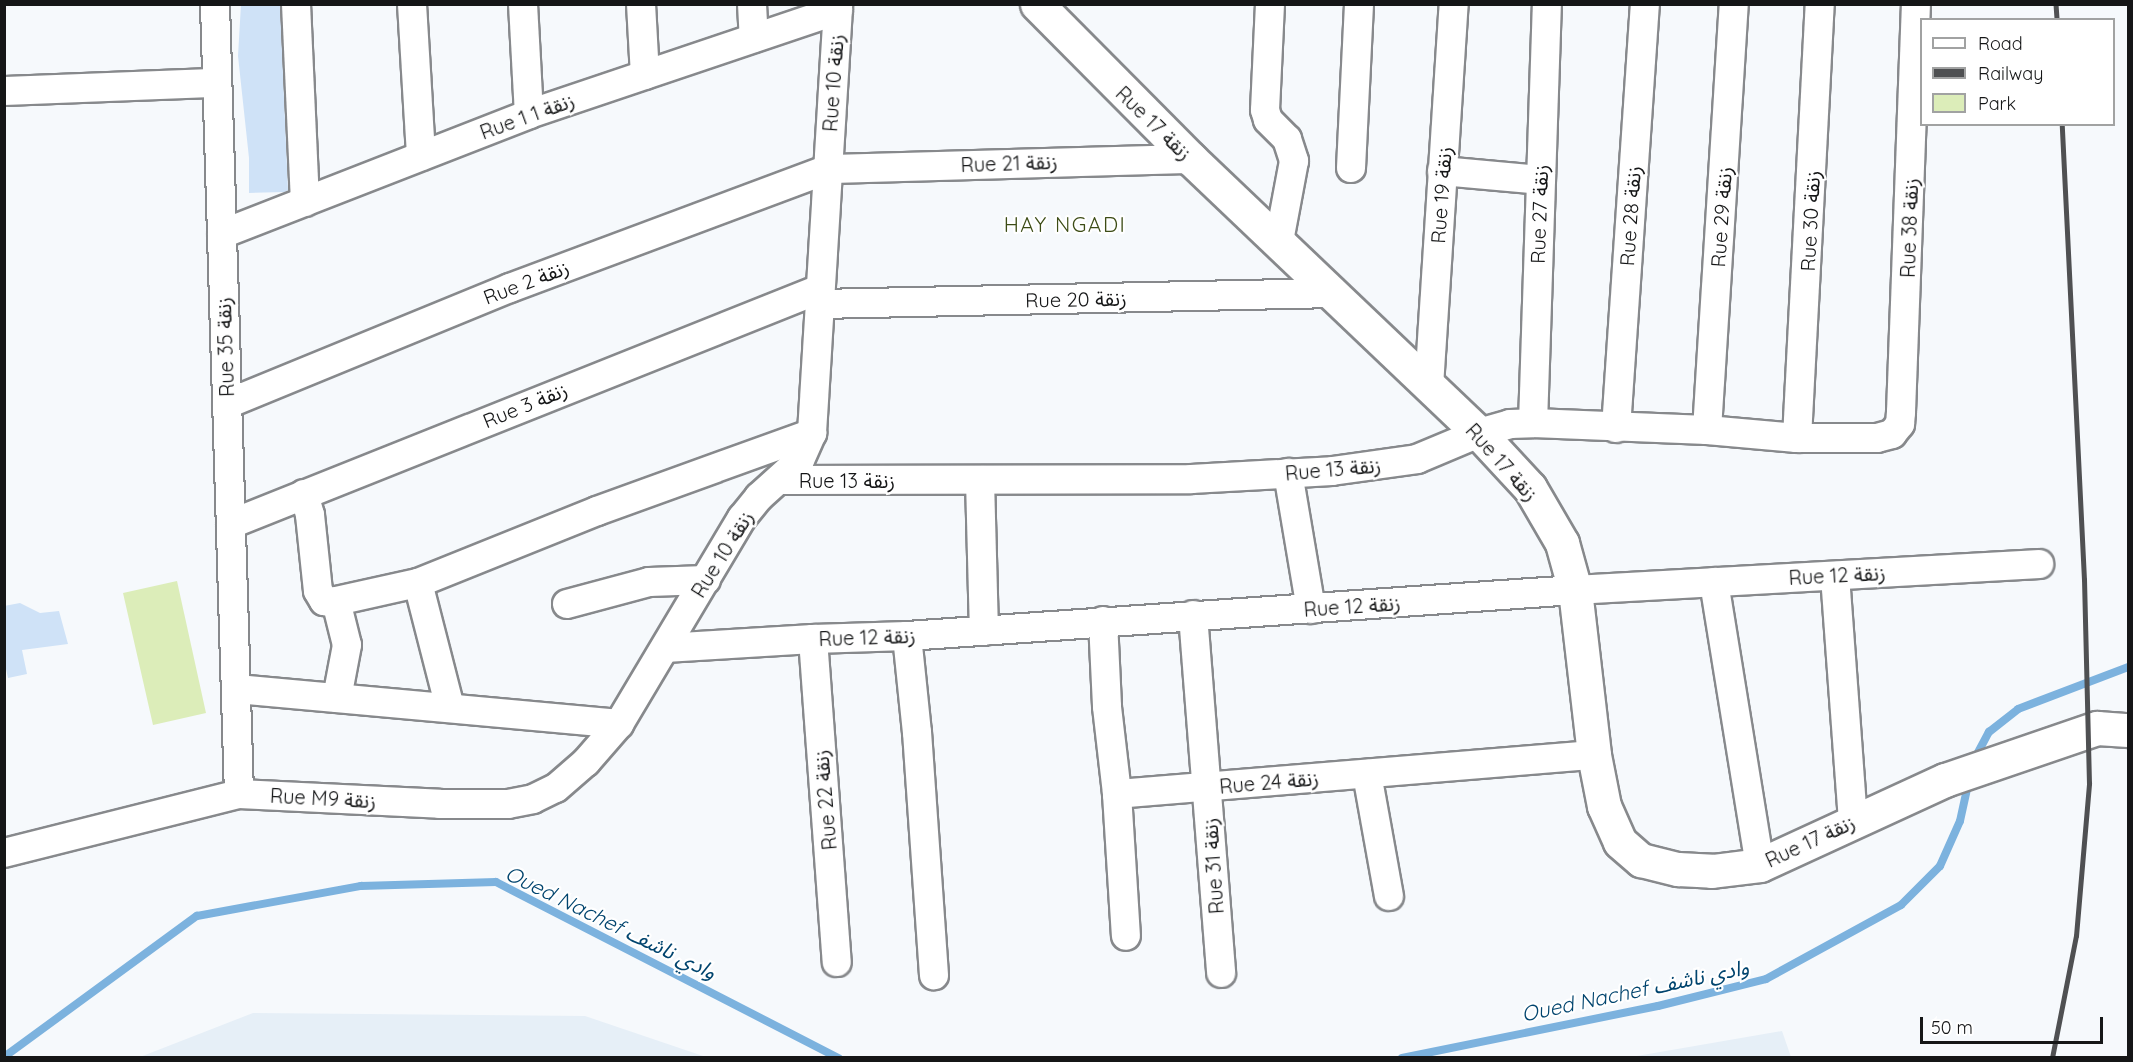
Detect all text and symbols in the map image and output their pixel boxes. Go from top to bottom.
legend [1920,18,2115,126]
text: Road [1978,32,2023,55]
street label: Rue 10 زنقة [818,33,848,133]
text: Railway [1978,62,2044,85]
street label: Rue 17 زنقة [1111,81,1197,165]
street label: Rue 1 زنقة 1 [476,88,578,144]
text: Park [1978,92,2016,115]
street label: Rue 19 زنقة [1426,146,1456,244]
street label: Rue 21 زنقة [960,149,1058,177]
street label: Rue 27 زنقة [1525,164,1553,264]
street label: Rue 28 زنقة [1615,165,1645,267]
street label: Rue 29 زنقة [1706,166,1736,268]
street label: Rue 30 زنقة [1795,170,1825,272]
street label: Rue 38 زنقة [1895,178,1923,278]
district label: HAY NGADI [1004,211,1126,237]
street label: Rue 2 زنقة [480,255,572,309]
street label: Rue 20 زنقة [1025,286,1127,312]
street label: Rue 35 زنقة [211,297,239,397]
street label: Rue 3 زنقة [479,377,571,433]
street label: Rue 17 زنقة [1461,418,1543,506]
street label: Rue 13 زنقة [1284,453,1382,485]
street label: Rue 13 زنقة [799,468,895,492]
street label: Rue 10 زنقة [686,506,758,602]
street label: Rue 12 زنقة [1788,560,1886,590]
street label: Rue 12 زنقة [1303,591,1401,621]
street label: Rue 12 زنقة [818,623,916,651]
street label: Rue 22 زنقة [809,749,841,851]
street label: Rue 24 زنقة [1218,766,1320,798]
street label: Rue M9 زنقة [269,783,377,813]
street label: Rue 17 زنقة [1761,810,1859,872]
street label: Rue 31 زنقة [1198,817,1228,915]
water label: Oued Nachef وادي ناشف [501,860,721,984]
water label: Oued Nachef وادي ناشف [1519,954,1751,1026]
scale bar [1923,1005,2106,1043]
text: 50 m [1931,1016,1973,1039]

